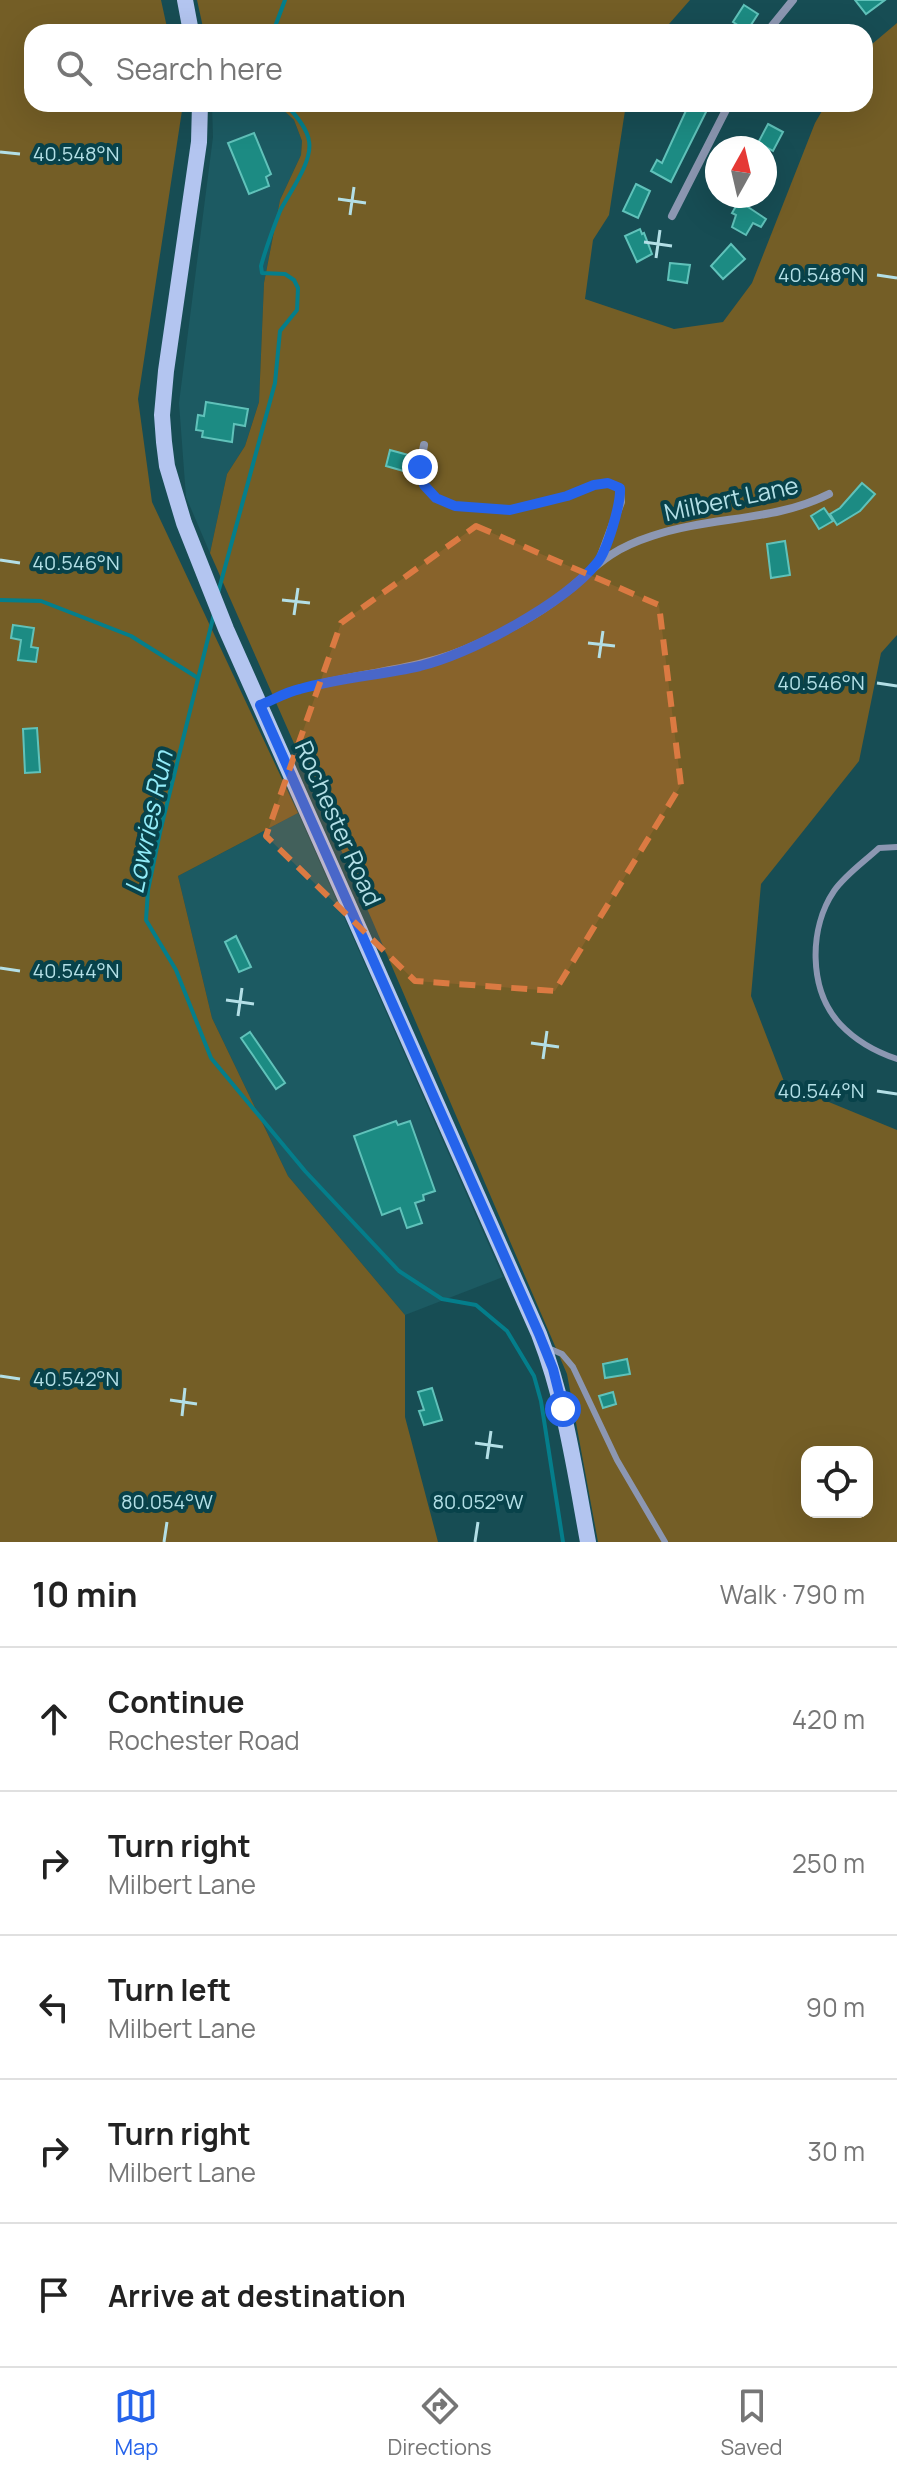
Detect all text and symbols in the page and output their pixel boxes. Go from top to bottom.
search box [24,24,873,112]
icon: search [52,46,96,90]
text: Search here [116,48,283,89]
north arrow [705,136,777,208]
text: 40.548°N [33,140,119,167]
text: 40.548°N [778,261,864,288]
route end [402,449,438,485]
street label: Milbert Lane [661,468,801,528]
text: 40.546°N [32,549,120,576]
text: 40.546°N [777,669,865,696]
street label: Rochester Road [288,735,390,911]
water label: Lowries Run [115,746,181,897]
text: 40.544°N [32,957,120,984]
text: 40.544°N [777,1077,865,1104]
text: 40.542°N [33,1365,119,1392]
route start [545,1391,581,1427]
map controls [801,1446,873,1518]
button: locate [801,1446,873,1518]
text: 80.054°W [121,1488,213,1515]
text: 80.052°W [432,1488,524,1515]
text: 10 min [32,1571,137,1617]
text: Walk · 790 m [720,1576,865,1612]
text: Continue [108,1681,244,1722]
icon: ahead [32,1697,76,1741]
text: 420 m [792,1701,865,1737]
text: Rochester Road [108,1722,300,1758]
text: Turn right [108,1825,251,1866]
icon: right [32,1841,76,1885]
text: 250 m [792,1845,865,1881]
text: Milbert Lane [108,1866,256,1902]
text: Turn left [108,1969,231,2010]
icon: left [32,1985,76,2029]
text: 90 m [806,1989,865,2025]
text: Milbert Lane [108,2010,256,2046]
text: Turn right [108,2113,251,2154]
icon: right [32,2129,76,2173]
text: 30 m [808,2133,865,2169]
text: Milbert Lane [108,2154,256,2190]
icon: arrive [32,2273,76,2317]
text: Arrive at destination [108,2275,406,2316]
tab: Map [114,2384,158,2462]
tab: Directions [387,2384,492,2462]
tab: Saved [721,2384,783,2462]

